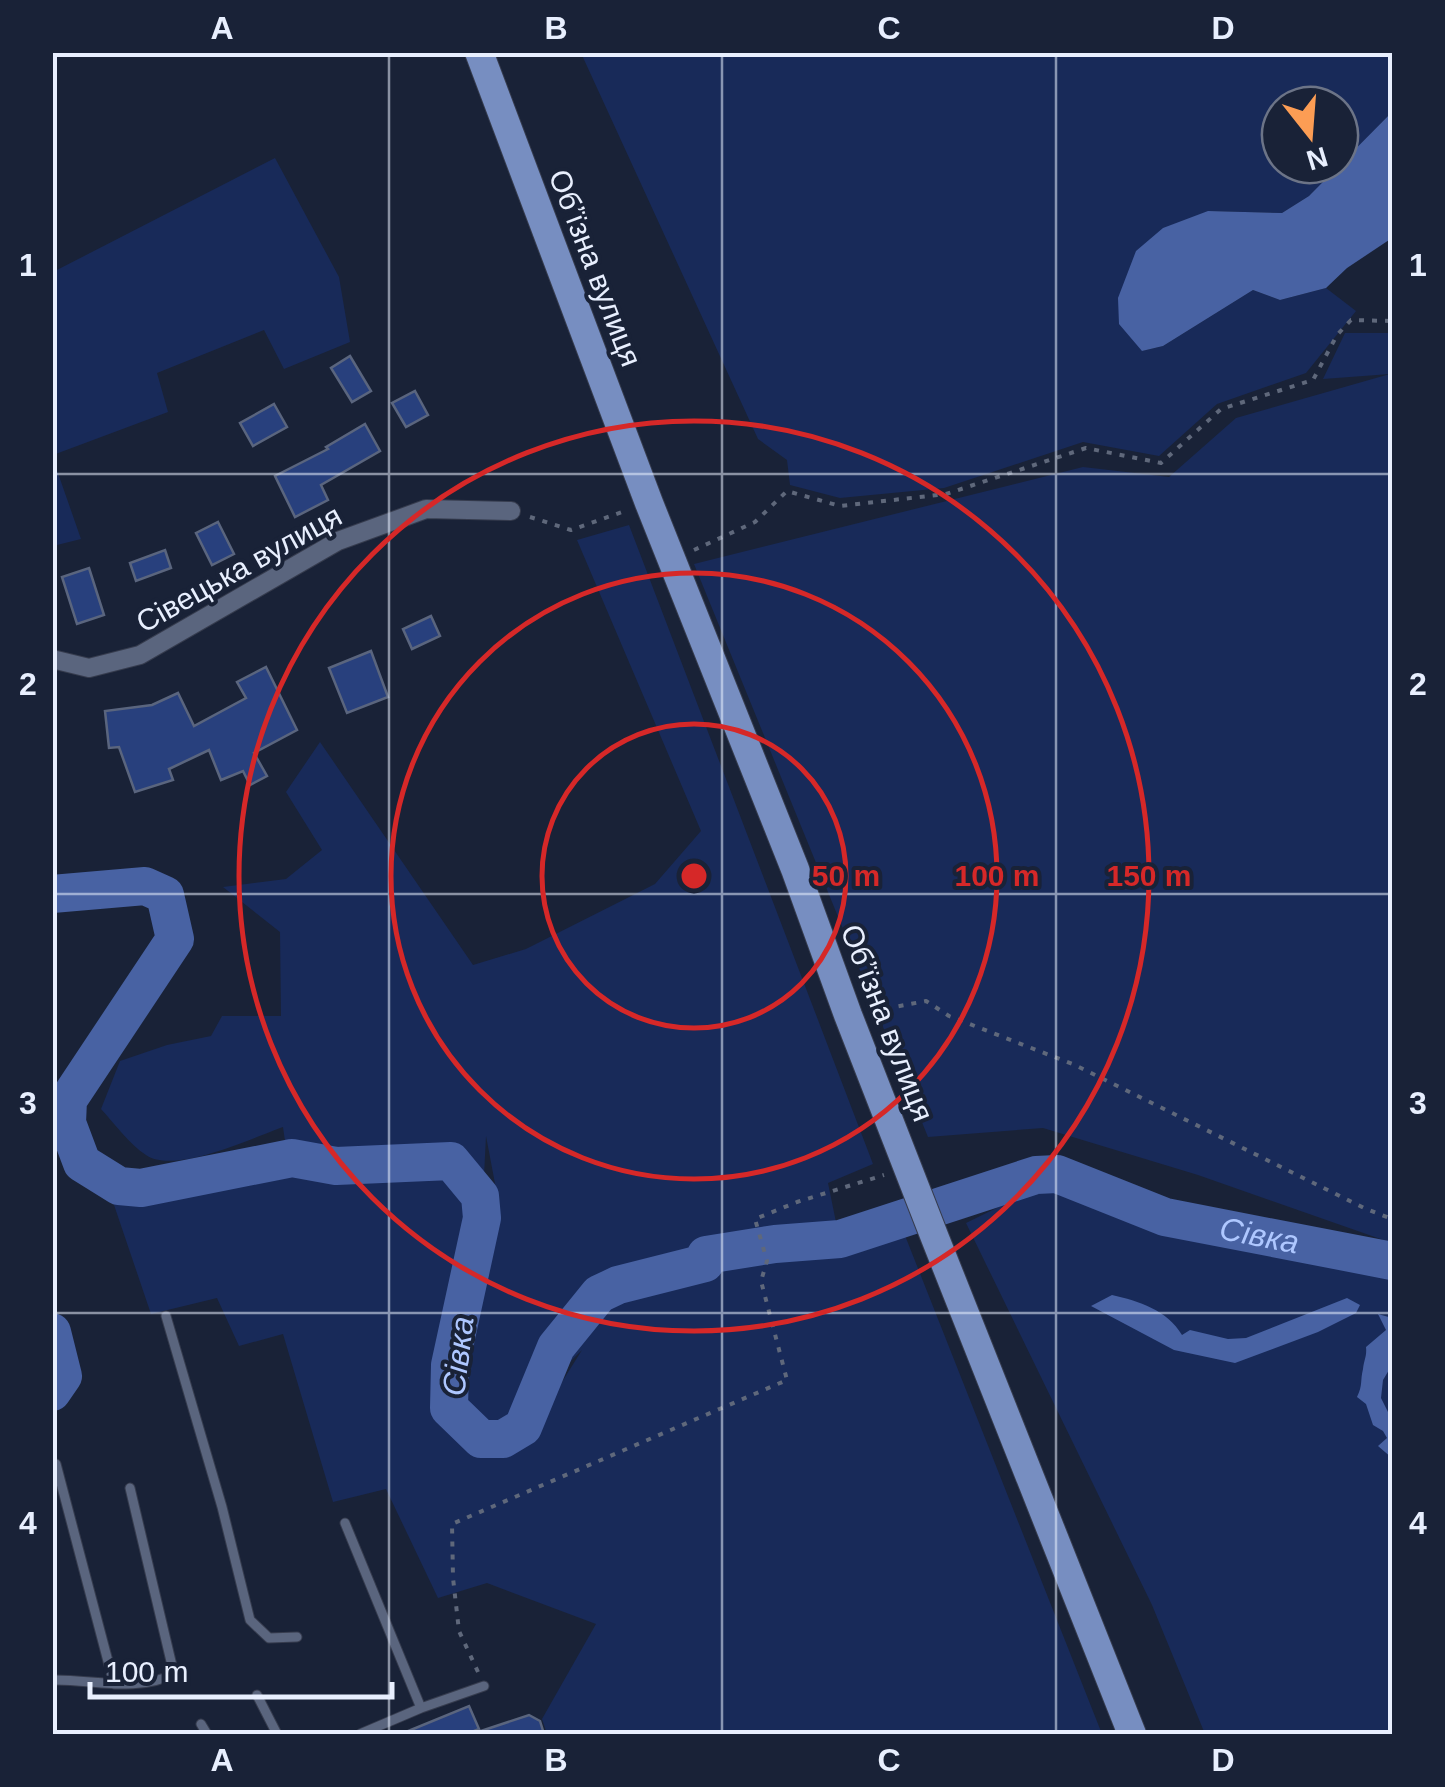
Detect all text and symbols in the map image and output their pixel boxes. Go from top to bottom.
text: A [210,10,234,46]
text: B [544,10,568,46]
text: C [877,10,901,46]
text: D [1211,10,1235,46]
north arrow [1260,85,1360,185]
text: N [1303,141,1331,176]
street label: Обʼїзна вулиця [543,165,648,371]
text: 1 [19,247,37,283]
text: 1 [1409,247,1427,283]
street label: Сівецька вулиця [130,498,347,639]
text: 2 [19,666,37,702]
text: 2 [1409,666,1427,702]
centre of rings [676,858,712,894]
text: 50 m [812,859,880,892]
text: 100 m [954,859,1040,892]
text: 150 m [1106,859,1192,892]
street label: Обʼїзна вулиця [835,920,940,1126]
text: 3 [19,1085,37,1121]
text: 3 [1409,1085,1427,1121]
water label: Сівка [1217,1210,1302,1261]
water label: Сівка [435,1314,481,1398]
text: 4 [19,1505,37,1541]
text: 4 [1409,1505,1427,1541]
scale bar [90,1637,392,1699]
text: 100 m [105,1655,188,1688]
text: A [210,1742,234,1778]
text: B [544,1742,568,1778]
text: C [877,1742,901,1778]
text: D [1211,1742,1235,1778]

